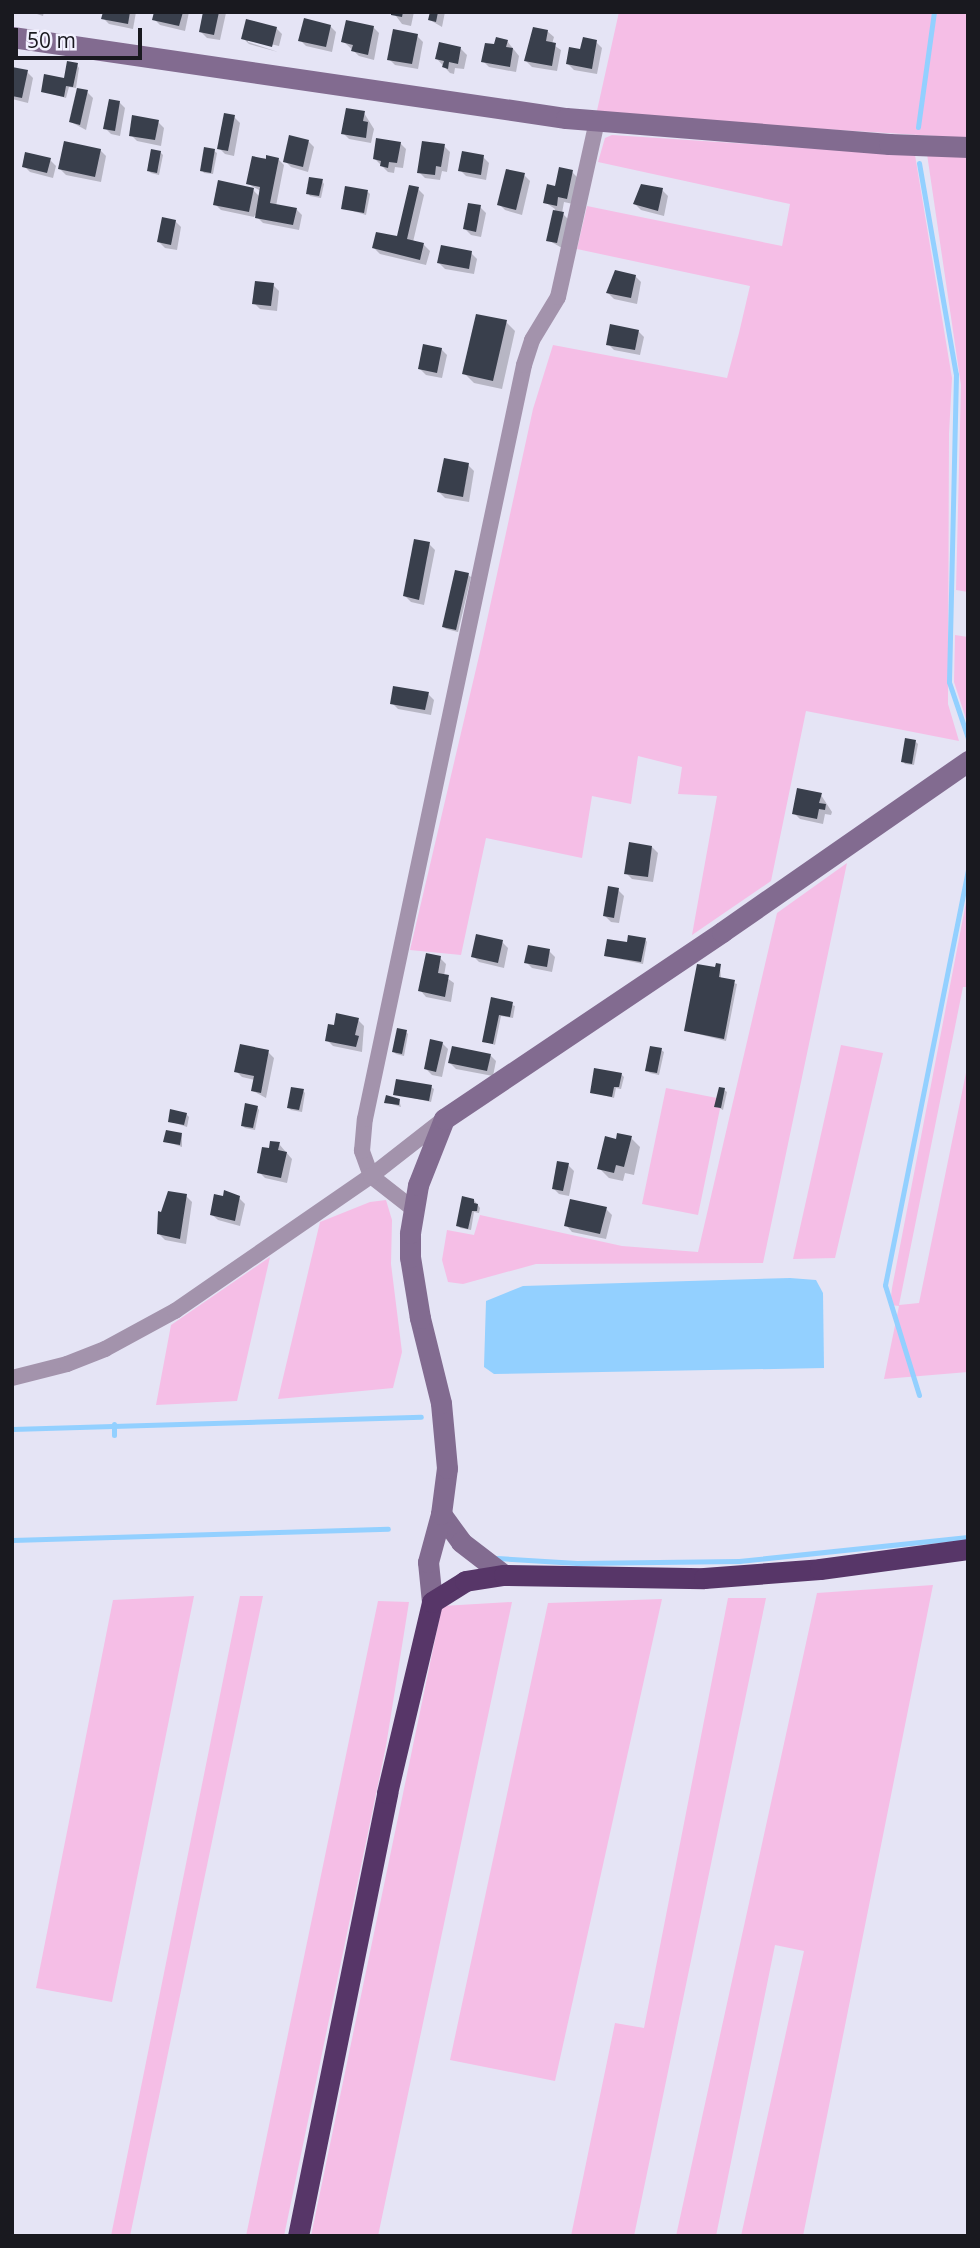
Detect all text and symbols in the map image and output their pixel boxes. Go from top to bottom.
scale bar [18,14,145,58]
text: 50 m [27,26,76,54]

